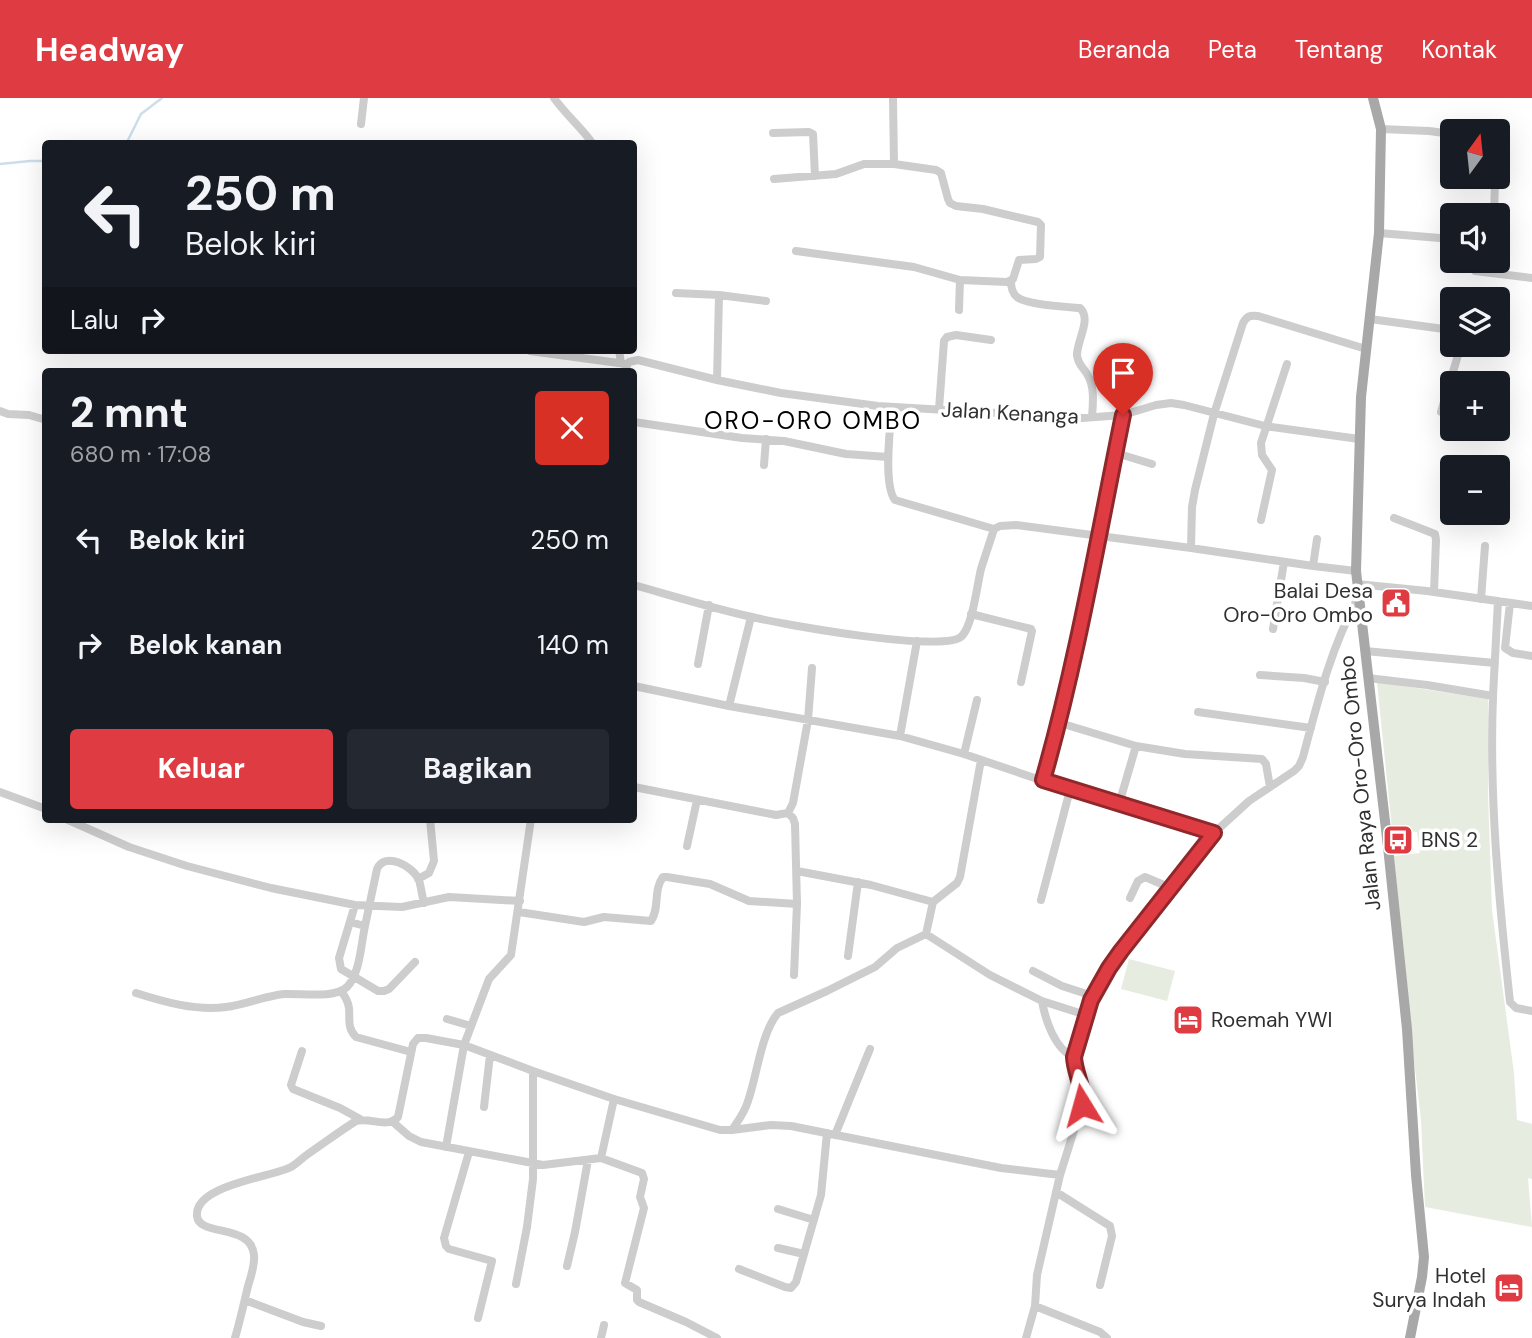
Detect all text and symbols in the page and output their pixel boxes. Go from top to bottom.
text: Headway [35,28,184,71]
text: Beranda [1078,34,1170,65]
text: Peta [1208,34,1257,65]
text: Tentang [1295,34,1383,65]
text: Kontak [1421,34,1497,65]
north arrow [1440,119,1510,189]
map controls [1440,119,1510,525]
text: 250 m [185,161,336,225]
icon: left [70,168,161,259]
button: sound [1440,203,1510,273]
text: Belok kiri [185,223,317,265]
button: layers [1440,287,1510,357]
icon: right [133,301,171,339]
text: Lalu [70,303,119,337]
pin [1093,343,1153,415]
icon: arrive [1104,354,1142,392]
button: + [1440,371,1510,441]
text: 2 mnt [70,385,188,440]
button: close [535,391,609,465]
street label: Jalan Kenanga [940,395,1080,431]
district label: ORO-ORO OMBO [704,405,922,436]
text: 680 m · 17:08 [70,439,211,469]
button: − [1440,455,1510,525]
icon: left [70,521,108,559]
text: Belok kiri [129,523,245,557]
text: 250 m [530,523,609,557]
place label: Balai Desa Oro-Oro Ombo [1223,577,1373,629]
public building icon: Balai Desa Oro-Oro Ombo [1379,586,1413,620]
icon: right [70,626,108,664]
text: Belok kanan [129,628,282,662]
text: 140 m [537,628,609,662]
street label: Jalan Raya Oro-Oro Ombo [1333,654,1387,912]
button: Keluar [70,729,333,809]
button: Bagikan [347,729,609,809]
bus stop icon: BNS 2 [1381,823,1415,857]
place label: BNS 2 [1421,826,1478,854]
hotel icon: Roemah YWI [1171,1003,1205,1037]
place label: Roemah YWI [1211,1006,1332,1034]
position arrow [1045,1068,1119,1142]
place label: Hotel Surya Indah [1372,1262,1486,1314]
hotel icon: Hotel Surya Indah [1492,1271,1526,1305]

